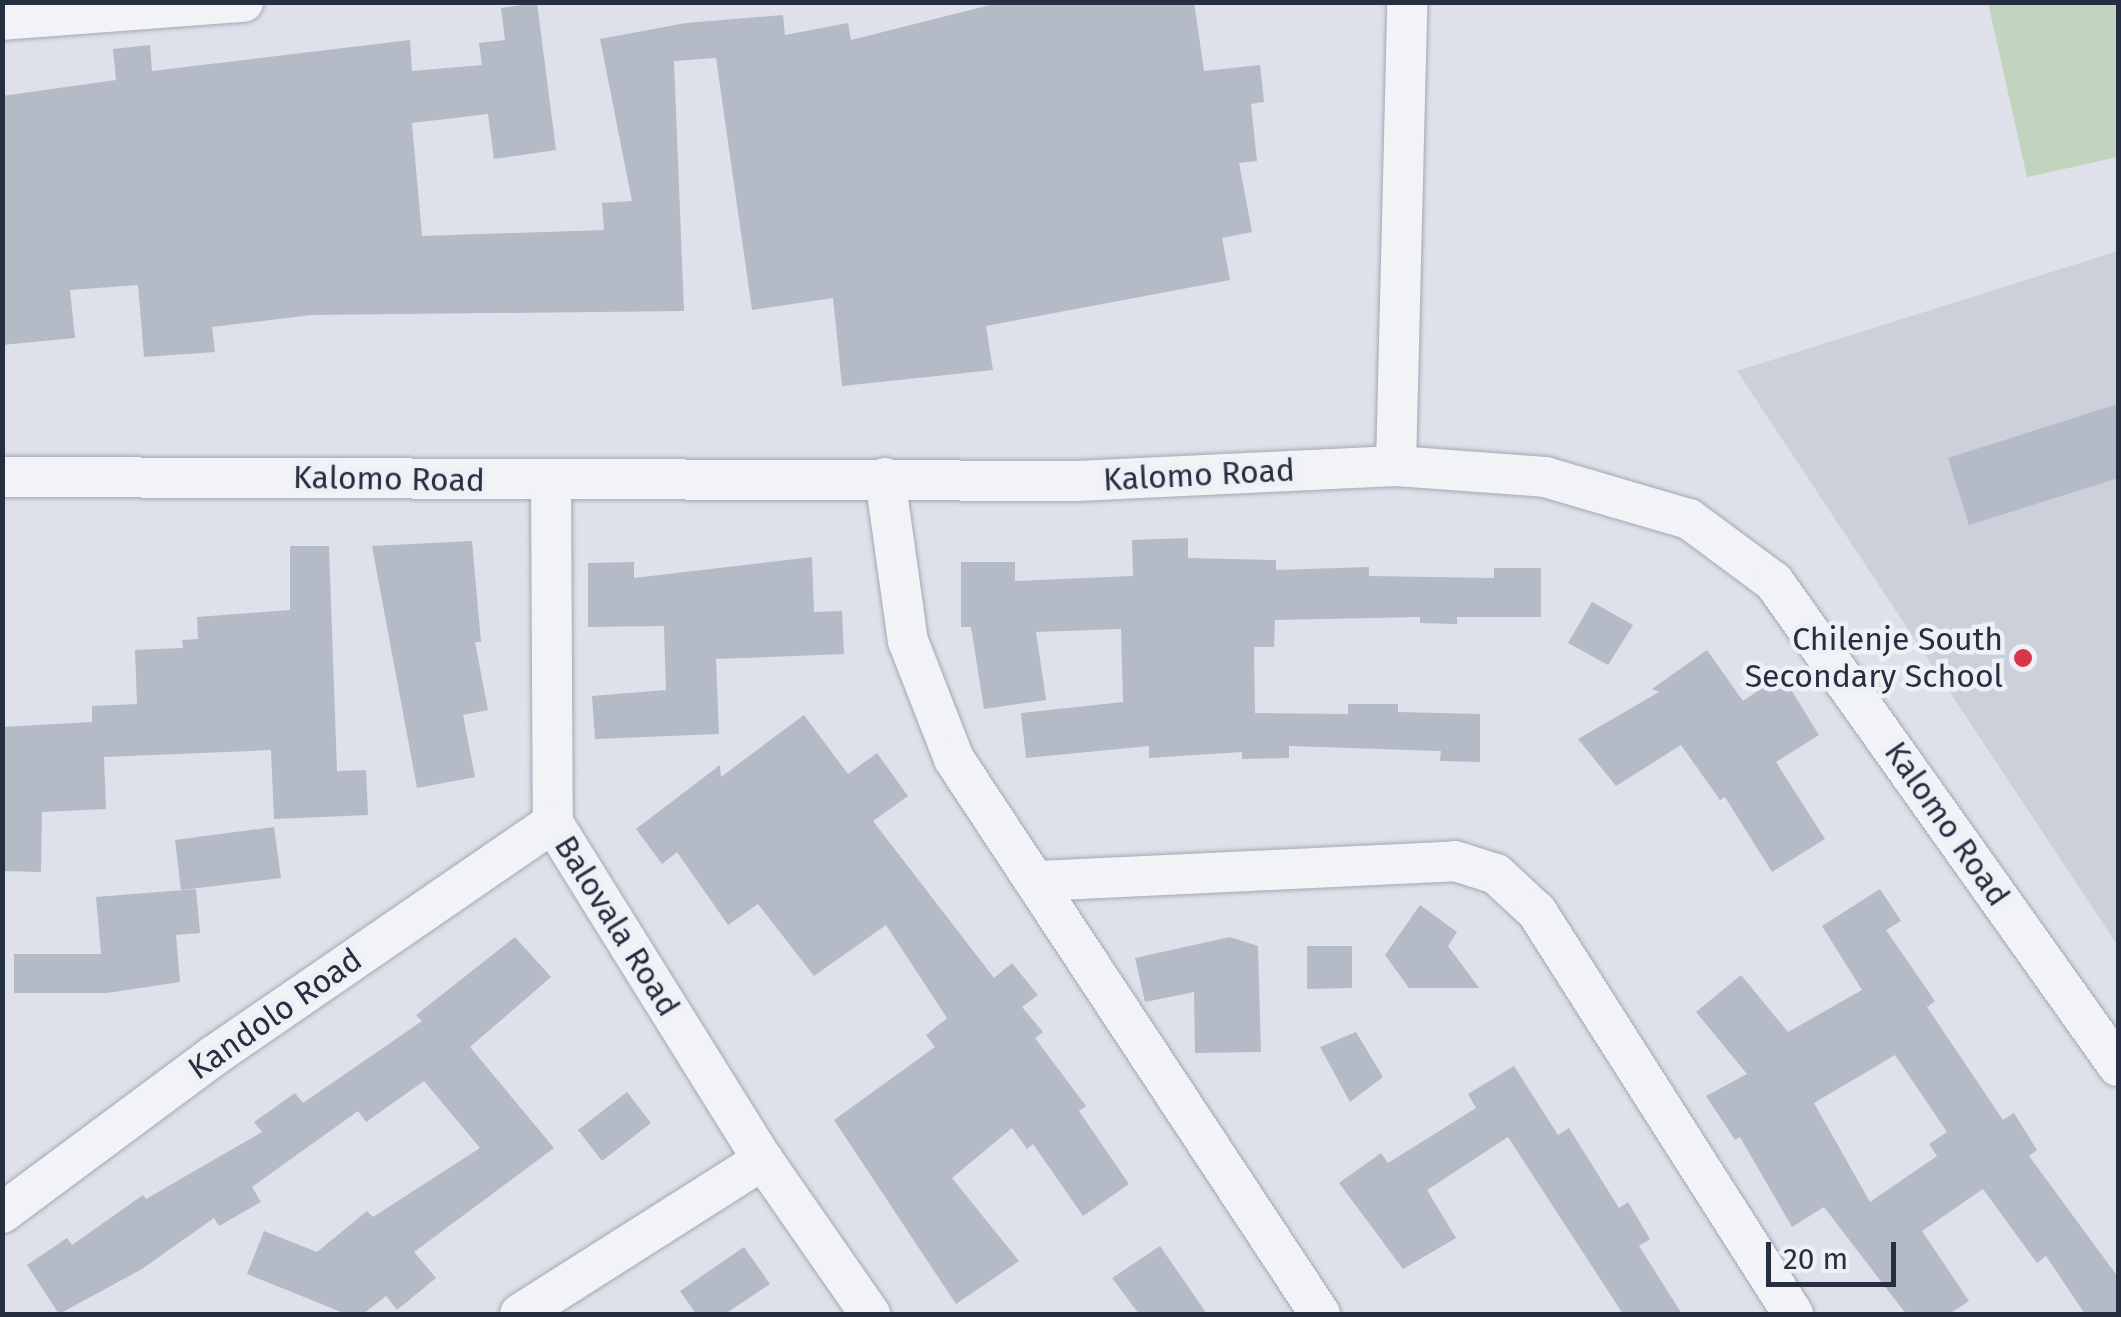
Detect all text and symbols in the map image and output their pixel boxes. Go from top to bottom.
street label: Kalomo Road [1102,451,1296,499]
street label: Kalomo Road [293,458,485,500]
place label: Chilenje South Secondary School [1745,621,2003,696]
marker: Chilenje South Secondary School [2012,647,2034,669]
street label: Kalomo Road [1876,734,2018,914]
street label: Balovala Road [546,829,688,1023]
street label: Kandolo Road [181,940,369,1088]
scale bar [1771,1222,1901,1284]
text: 20 m [1783,1241,1848,1277]

